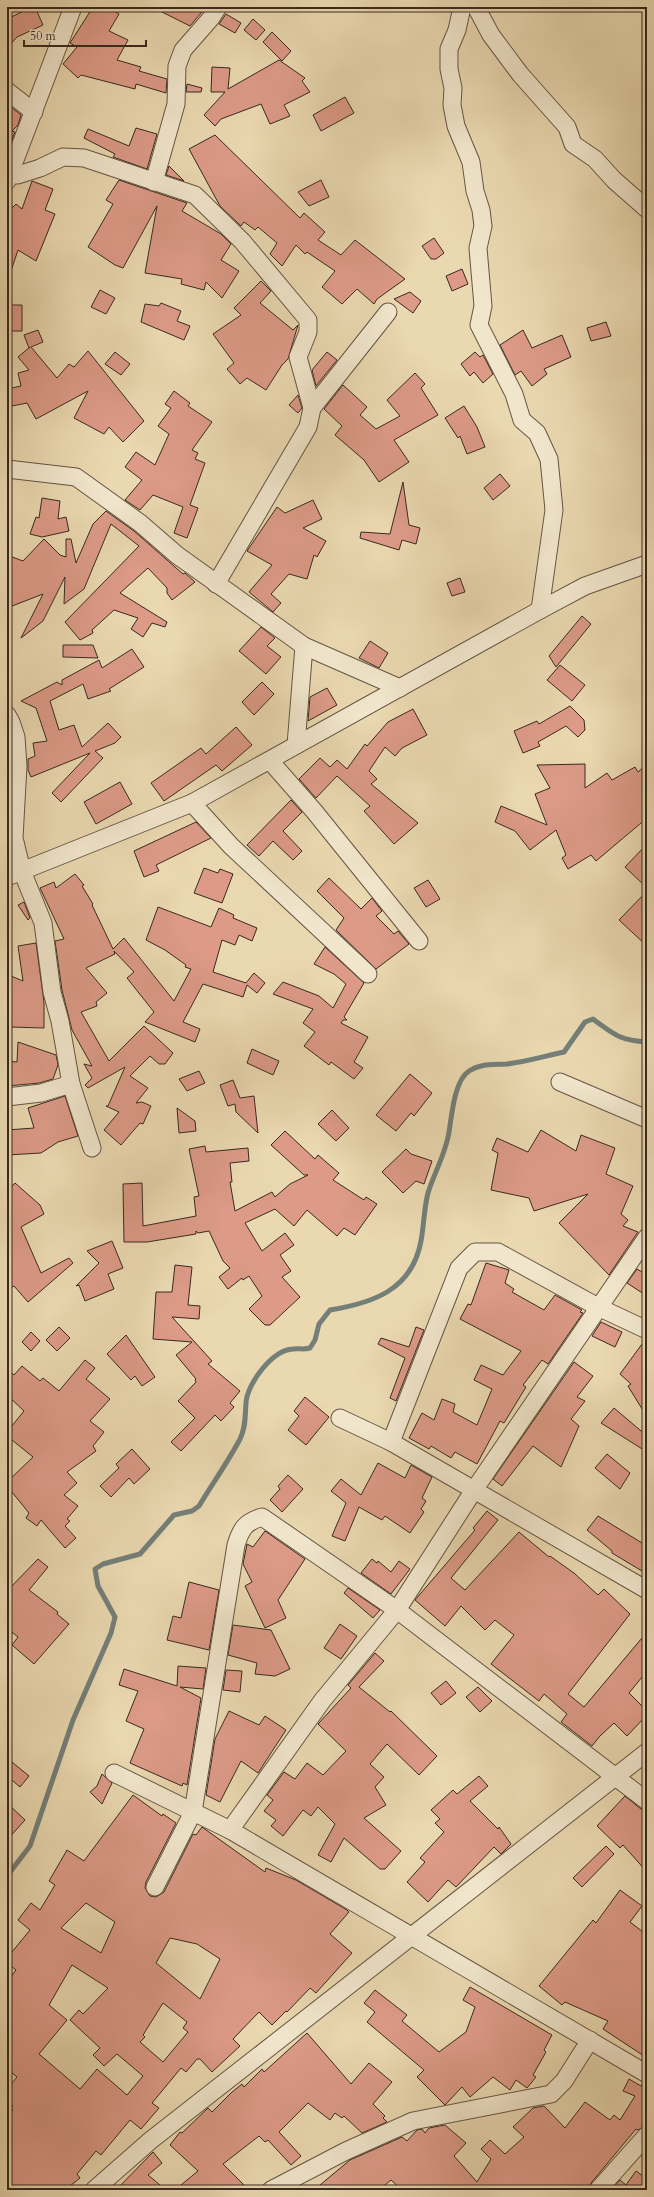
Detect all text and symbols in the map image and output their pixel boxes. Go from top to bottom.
scale bar [24,22,146,48]
text: 50 m [30,28,57,44]

